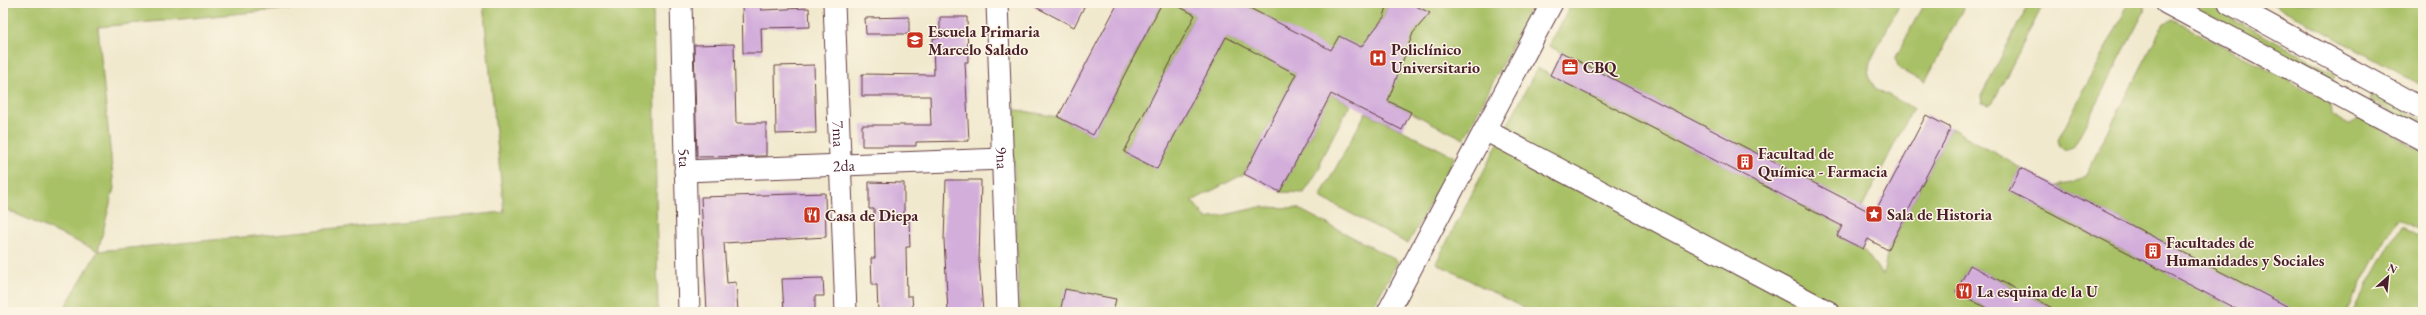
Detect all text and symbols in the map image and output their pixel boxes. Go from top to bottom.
place label: Escuela Primaria Marcelo Salado [928,21,1041,60]
school or university icon: Escuela Primaria Marcelo Salado [905,30,925,50]
place label: Policlínico Universitario [1391,39,1480,78]
hospital icon: Policlínico Universitario [1368,48,1388,68]
office icon: CBQ [1560,57,1580,77]
place label: CBQ [1583,57,1619,78]
street label: 7ma [828,120,850,148]
place label: Facultad de Química - Farmacia [1758,143,1889,182]
street label: 9na [991,146,1013,170]
street label: 5ta [674,148,695,168]
building icon: Facultad de Química - Farmacia [1735,152,1755,172]
street label: 2da [832,155,856,176]
place icon: Sala de Historia [1864,204,1884,224]
place label: Sala de Historia [1887,204,1993,225]
restaurant icon: Casa de Diepa [802,205,822,225]
place label: Casa de Diepa [825,205,919,226]
place label: Facultades de Humanidades y Sociales [2166,232,2325,271]
building icon: Facultades de Humanidades y Sociales [2143,241,2163,261]
north arrow [2368,257,2408,297]
text: N [2385,260,2400,276]
restaurant icon: La esquina de la U [1954,281,1974,301]
place label: La esquina de la U [1977,281,2098,302]

